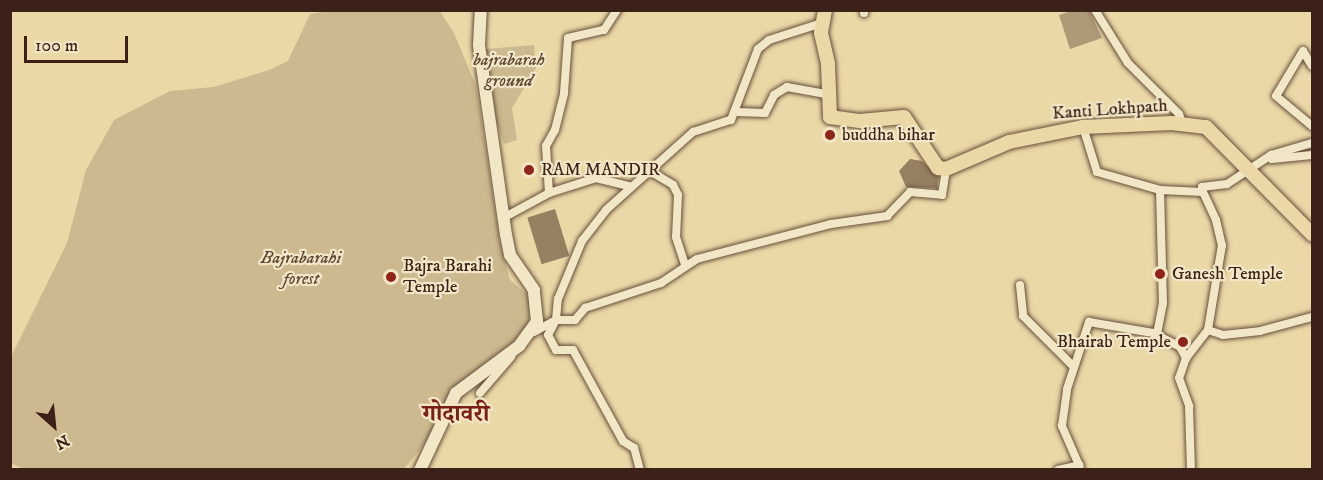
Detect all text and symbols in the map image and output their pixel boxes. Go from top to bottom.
scale bar [27,24,130,62]
text: 100 m [35,35,78,57]
park label: bajrabarah ground [473,50,545,92]
street label: Kanti Lokhpath [1051,95,1169,125]
place label: buddha bihar [842,124,935,146]
marker: buddha bihar [823,128,837,142]
place label: RAM MANDIR [541,159,660,181]
marker: RAM MANDIR [522,163,536,177]
park label: Bajrabarahi forest [261,248,341,290]
place label: Bajra Barahi Temple [403,256,492,298]
place label: Ganesh Temple [1172,263,1283,285]
marker: Ganesh Temple [1153,267,1167,281]
marker: Bajra Barahi Temple [384,270,398,284]
place label: Bhairab Temple [1057,331,1171,353]
marker: Bhairab Temple [1176,335,1190,349]
north arrow [24,396,84,456]
district label: गोदावरी [422,401,490,429]
text: N [52,430,73,454]

